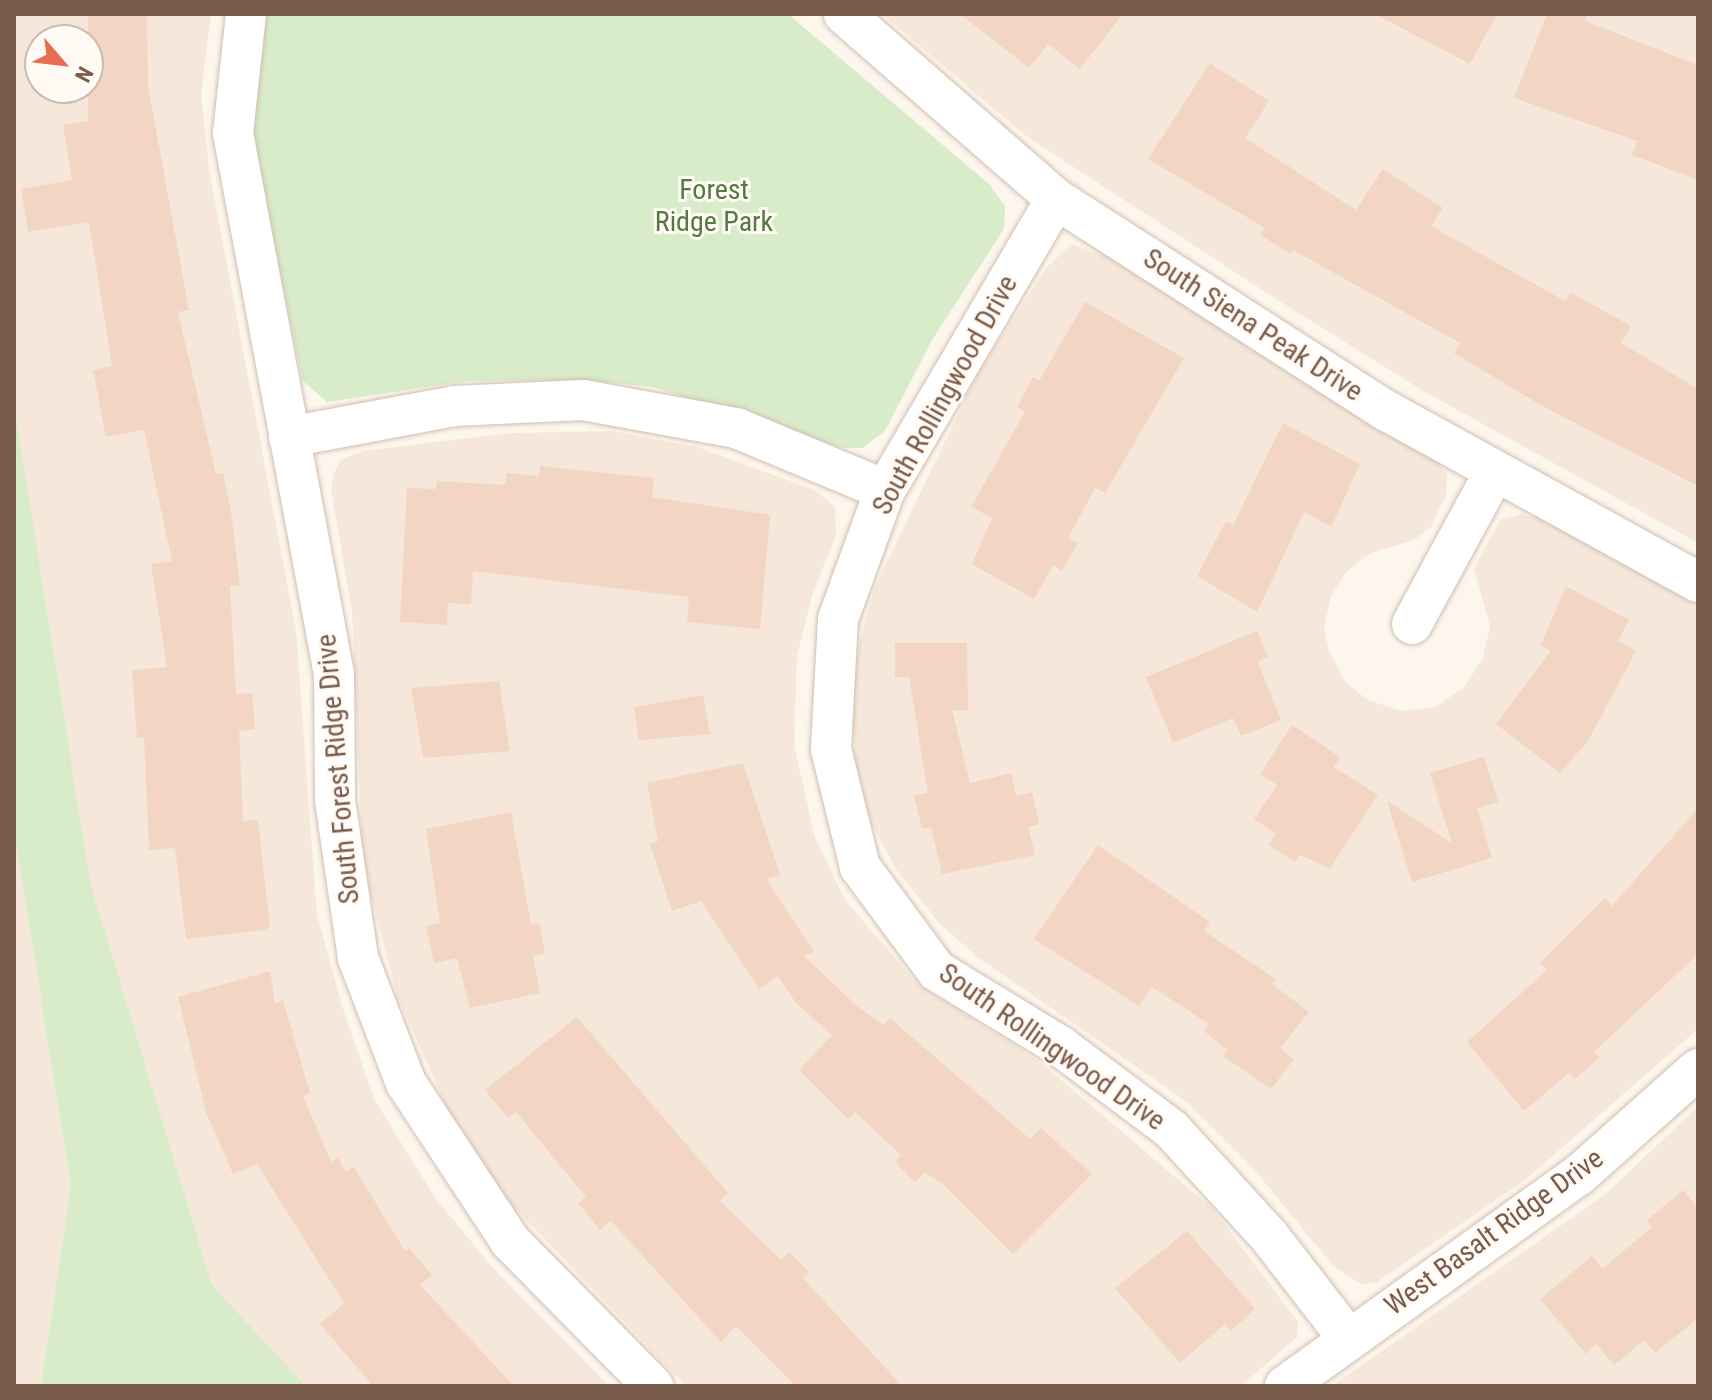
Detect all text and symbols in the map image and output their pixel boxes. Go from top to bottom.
north arrow [24,24,104,104]
text: N [70,63,98,86]
park label: Forest Ridge Park [655,173,773,239]
street label: South Siena Peak Drive [1137,242,1369,408]
street label: South Rollingwood Drive [865,269,1025,521]
street label: South Forest Ridge Drive [309,633,367,905]
street label: South Rollingwood Drive [932,956,1172,1138]
street label: West Basalt Ridge Drive [1378,1141,1610,1323]

